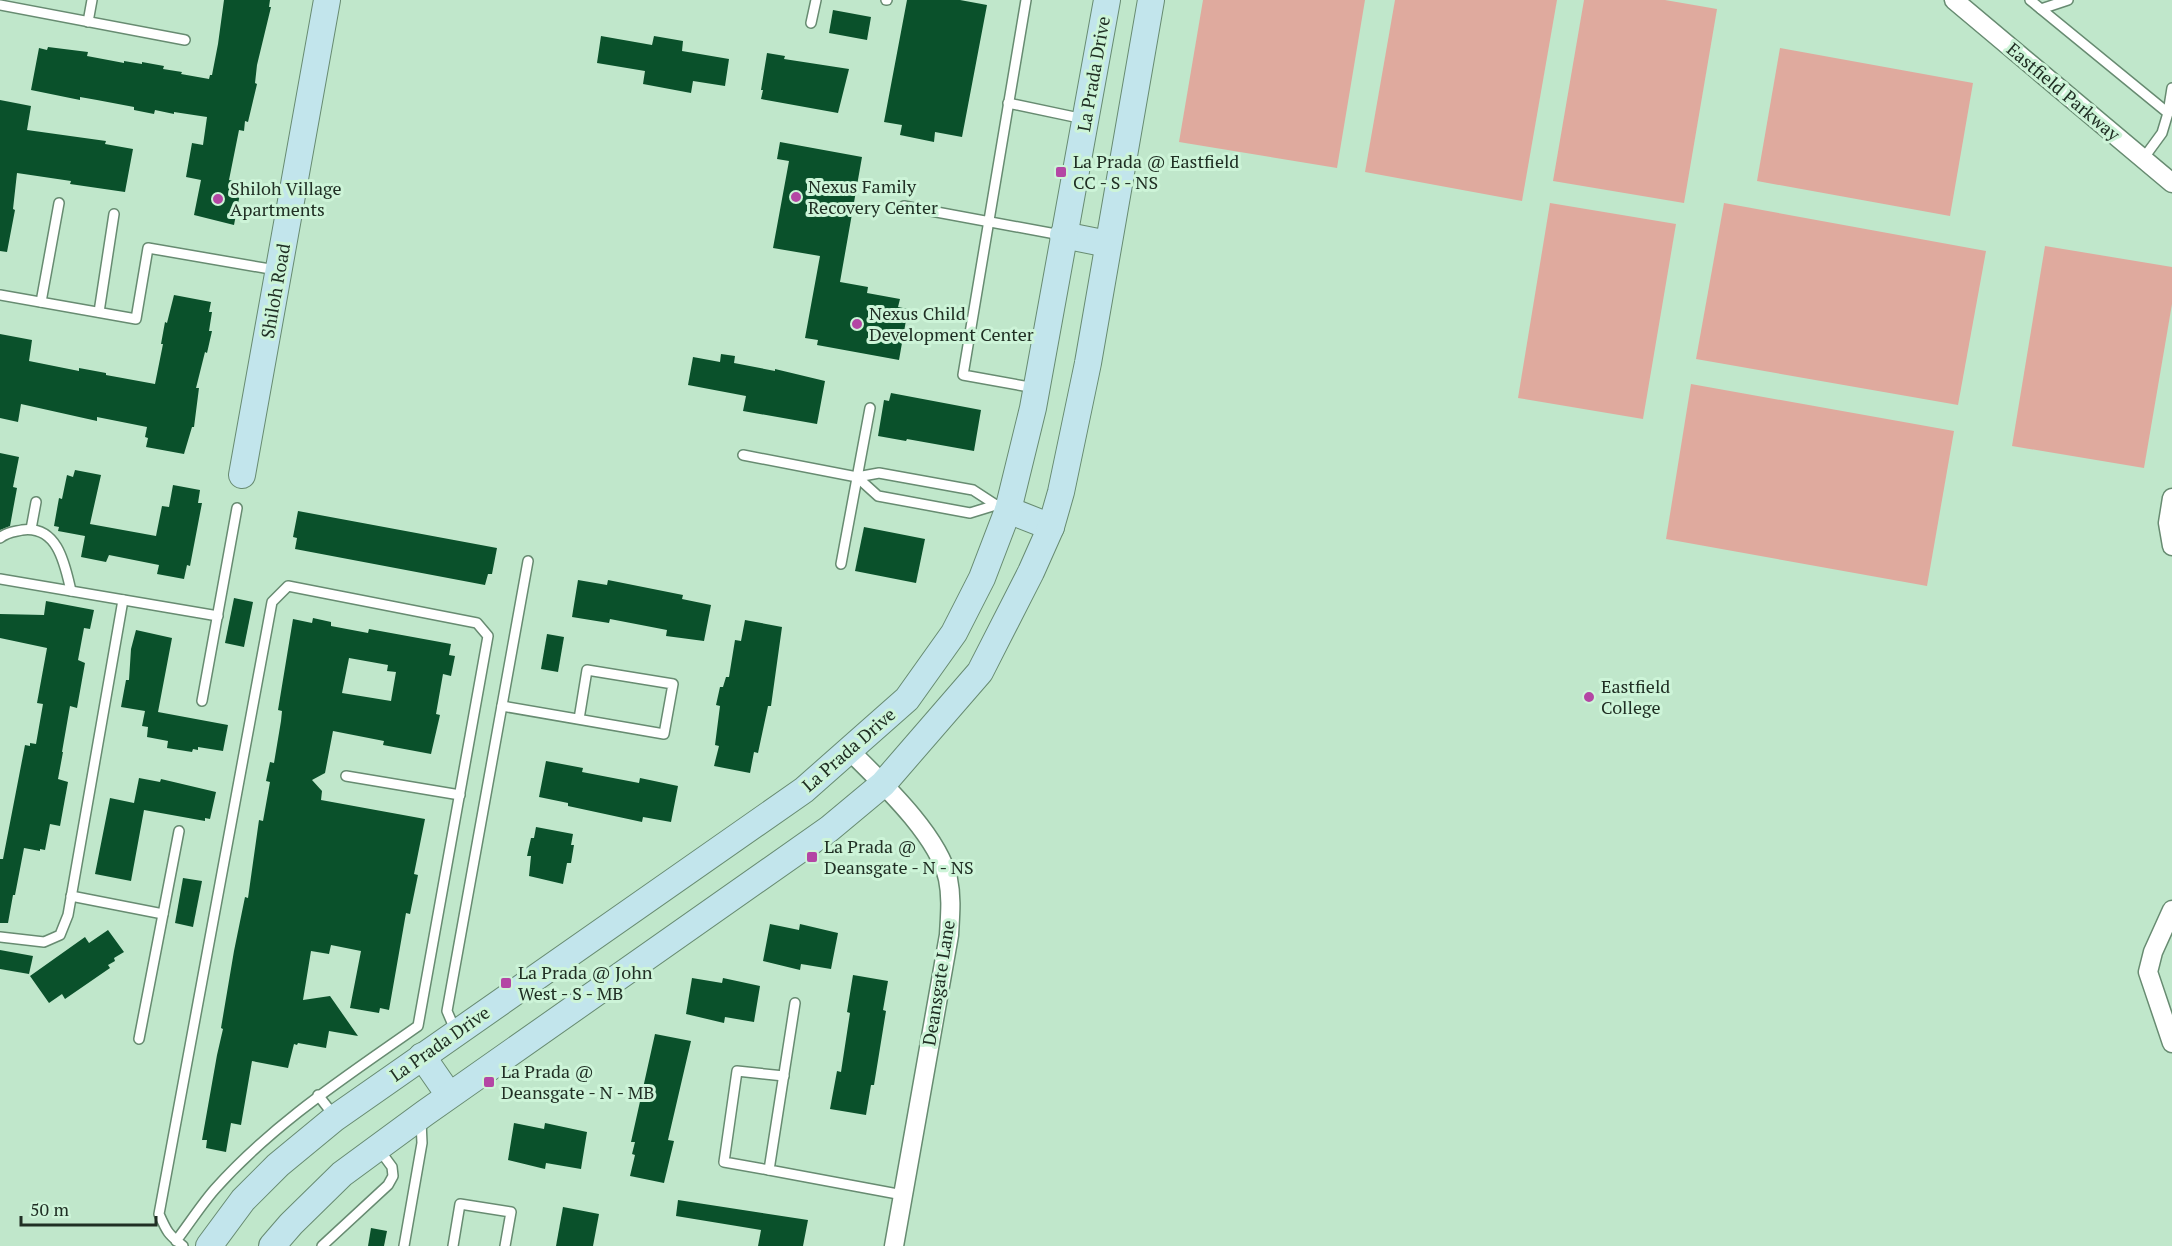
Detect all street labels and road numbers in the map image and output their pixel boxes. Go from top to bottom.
street label: La Prada Drive [1071,14,1115,133]
street label: Eastfield Parkway [2002,37,2126,146]
street label: Shiloh Road [255,241,295,340]
street label: La Prada Drive [797,702,900,797]
street label: Deansgate Lane [916,918,960,1047]
street label: La Prada Drive [385,1000,494,1086]

